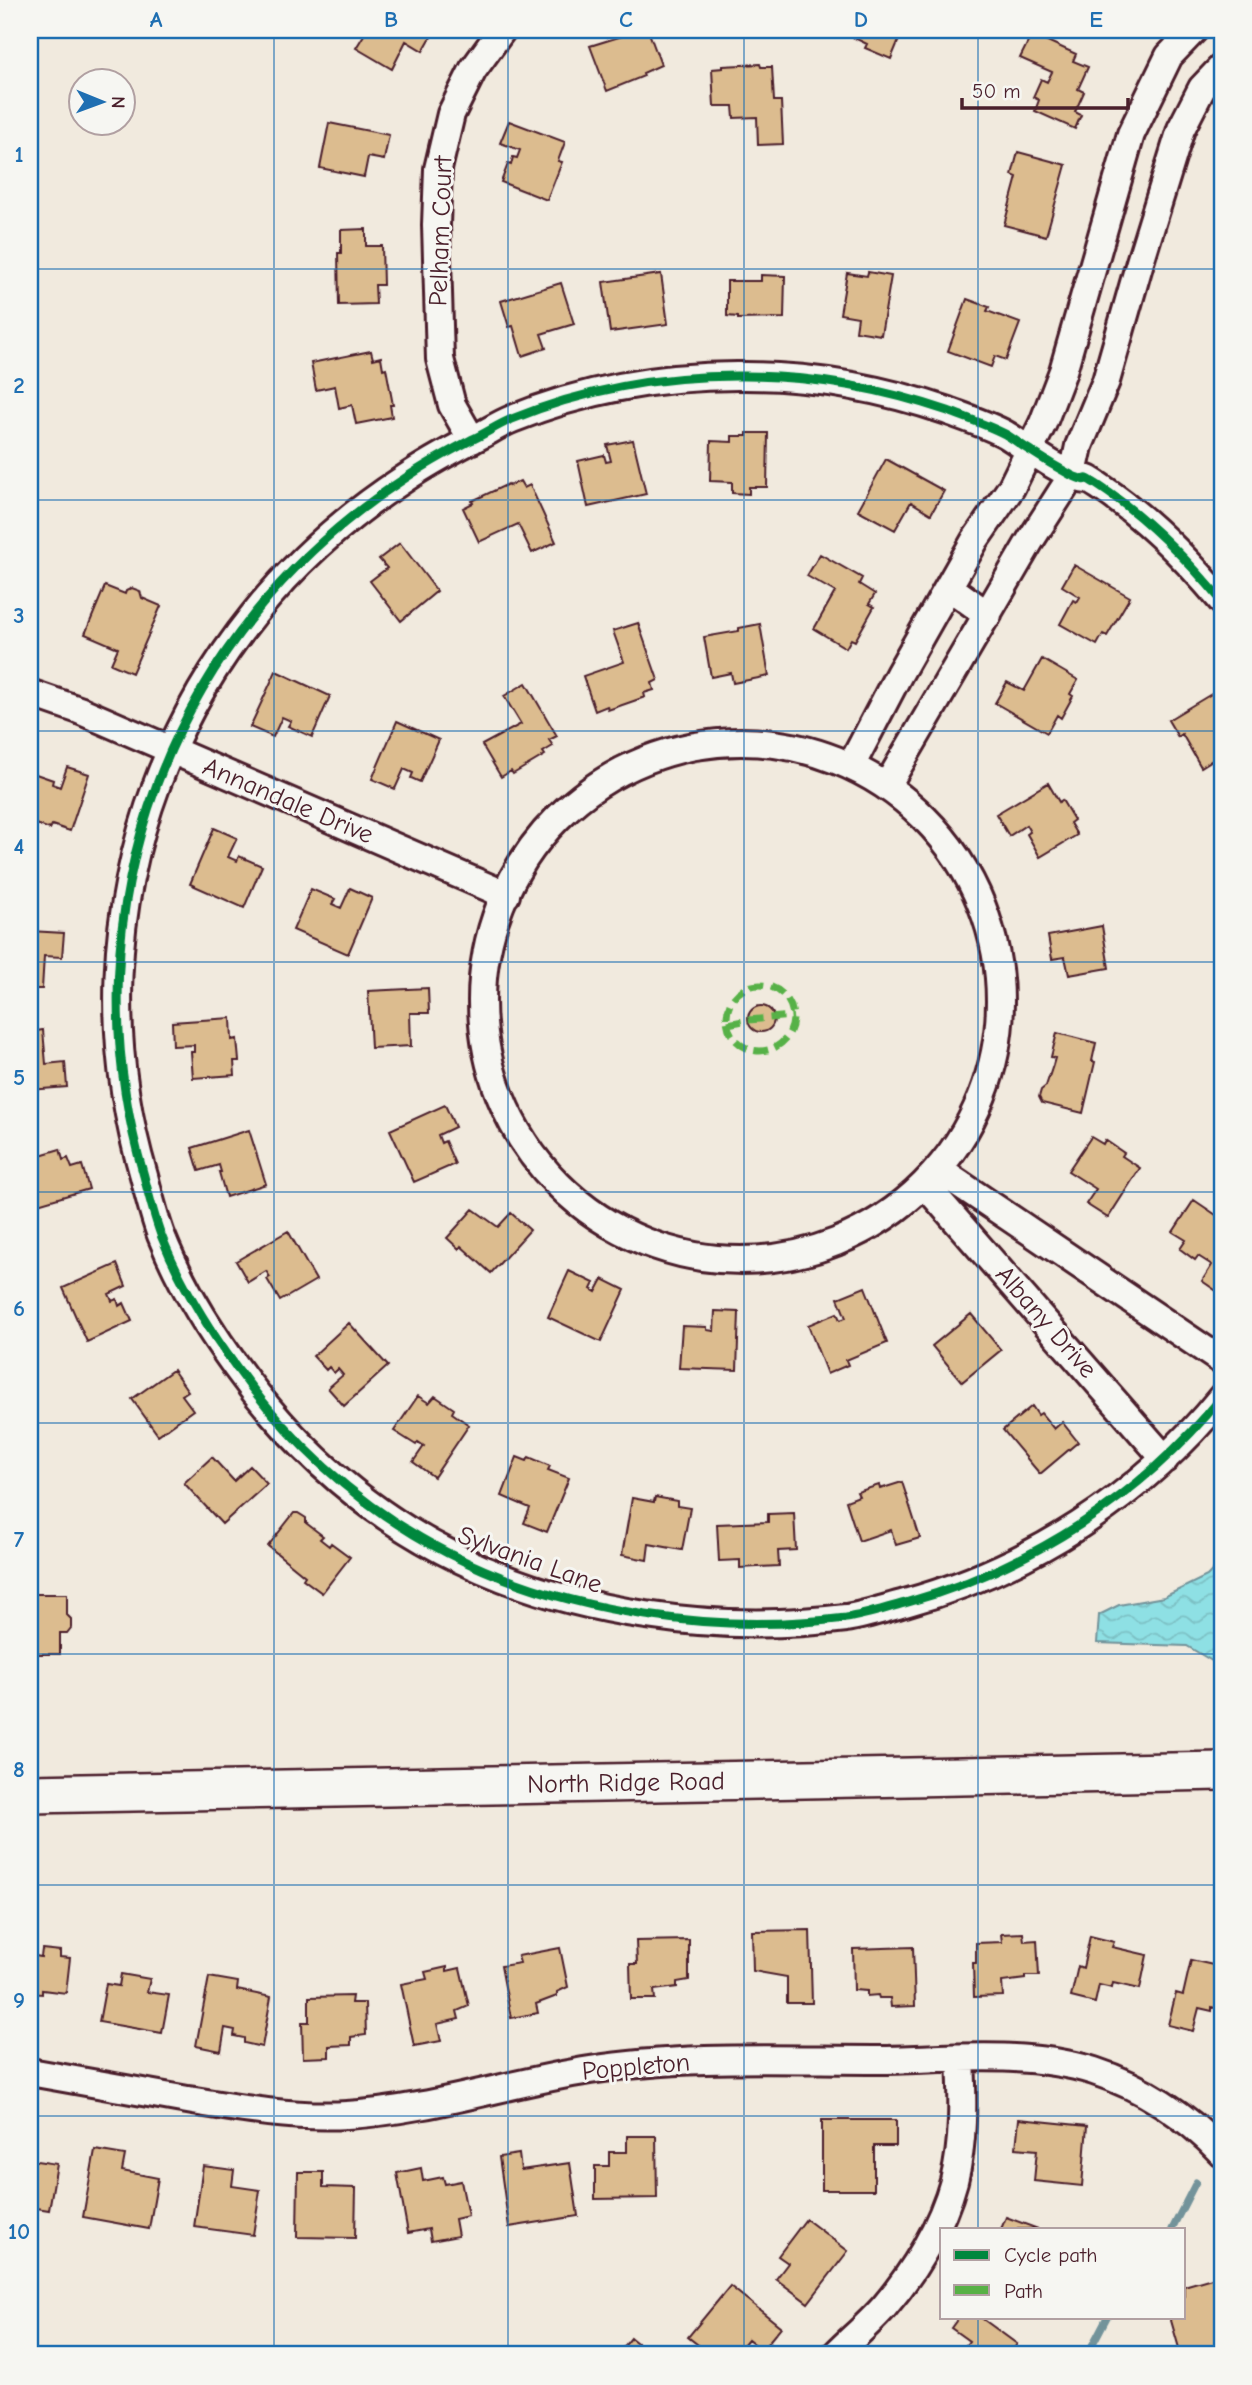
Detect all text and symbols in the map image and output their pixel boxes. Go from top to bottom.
text: A [150,6,163,33]
text: B [384,6,398,33]
text: C [619,6,633,33]
text: D [854,6,868,33]
text: E [1089,6,1103,33]
north arrow [66,66,136,136]
scale bar [962,66,1128,110]
text: 50 m [972,79,1021,103]
text: N [107,96,129,109]
text: 1 [14,141,24,168]
street label: Pelham Court [423,154,459,307]
text: 2 [13,372,25,399]
text: 3 [13,602,25,629]
street label: Annandale Drive [198,752,378,850]
text: 4 [14,833,25,860]
text: 5 [13,1064,25,1091]
street label: Albany Drive [989,1260,1103,1384]
text: 6 [13,1295,25,1322]
street label: Sylvania Lane [454,1520,606,1600]
text: 7 [14,1526,25,1553]
text: 8 [13,1756,25,1783]
street label: North Ridge Road [527,1766,725,1800]
text: 9 [13,1987,25,2014]
street label: Poppleton [581,2047,691,2087]
text: 10 [8,2218,30,2245]
legend [940,2228,1186,2318]
text: Cycle path [1004,2243,1097,2267]
text: Path [1004,2279,1043,2303]

